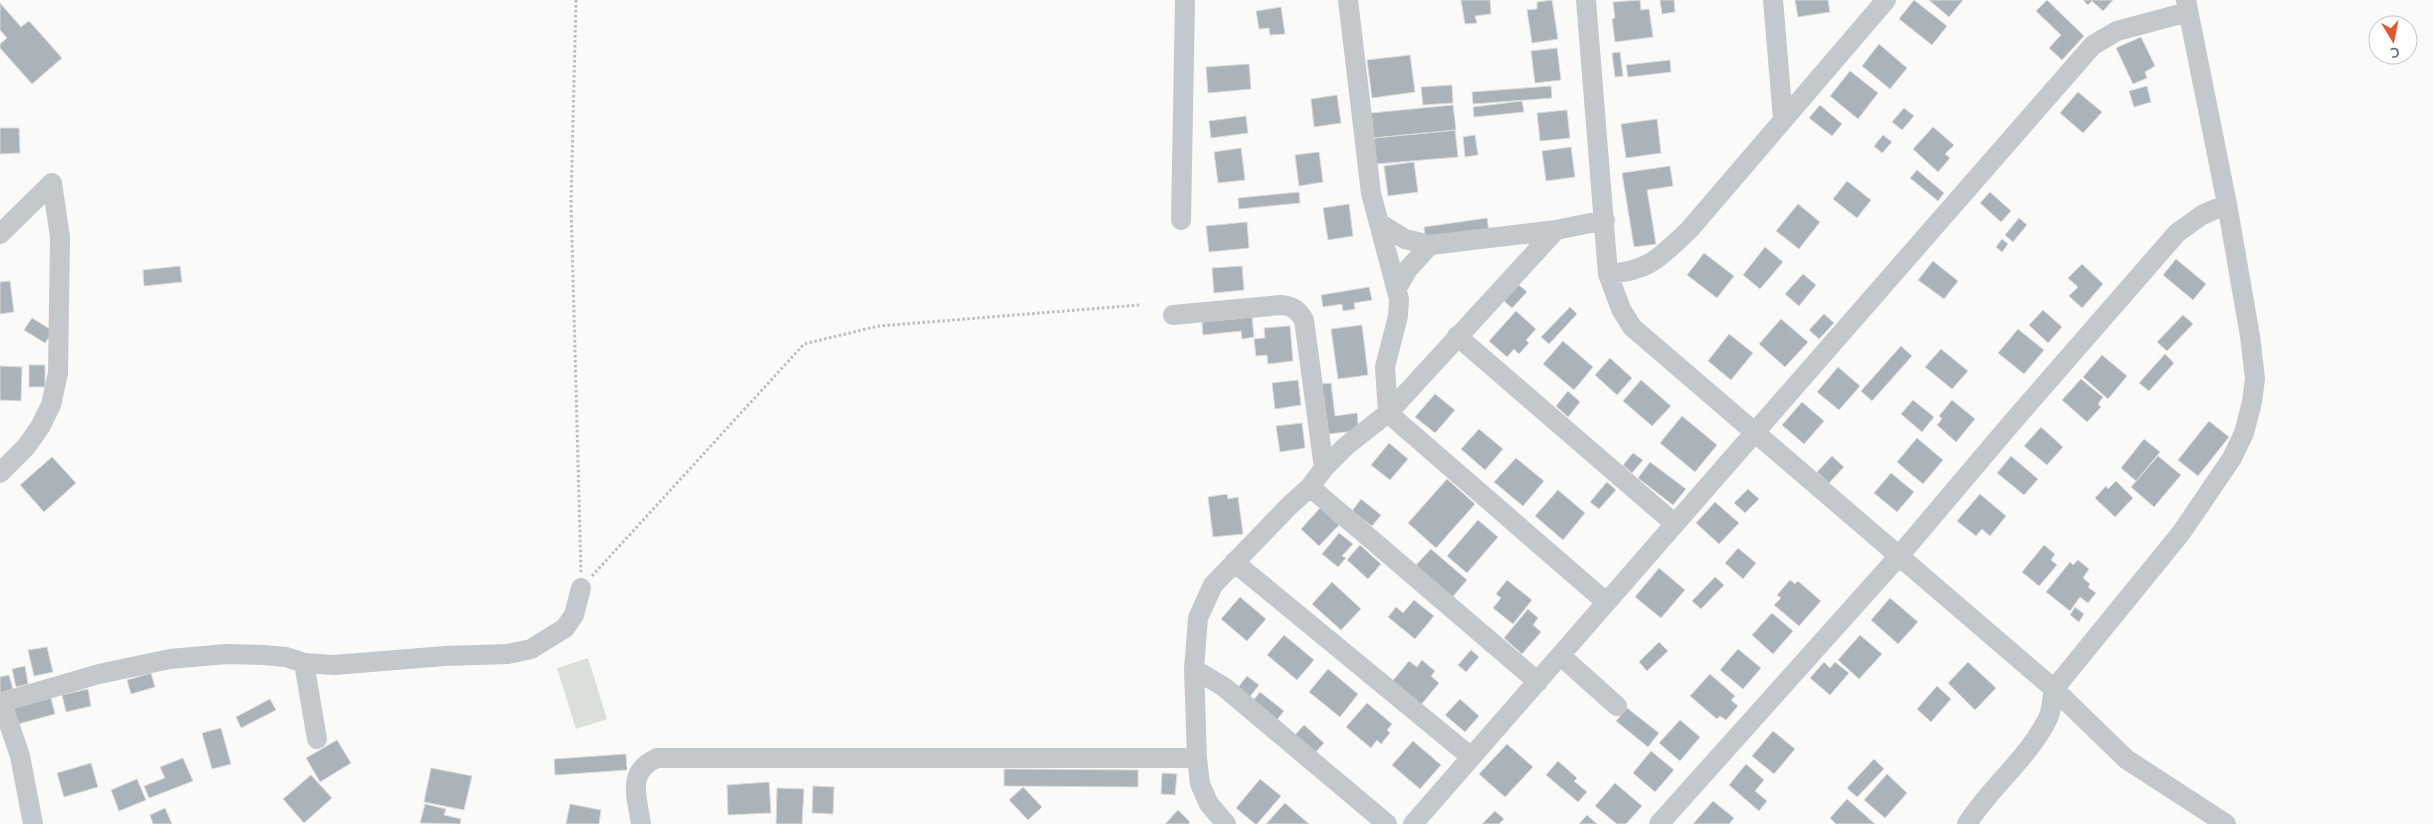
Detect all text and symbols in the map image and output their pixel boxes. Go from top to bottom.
north arrow [2368,15,2418,65]
text: С [2389,44,2401,61]

